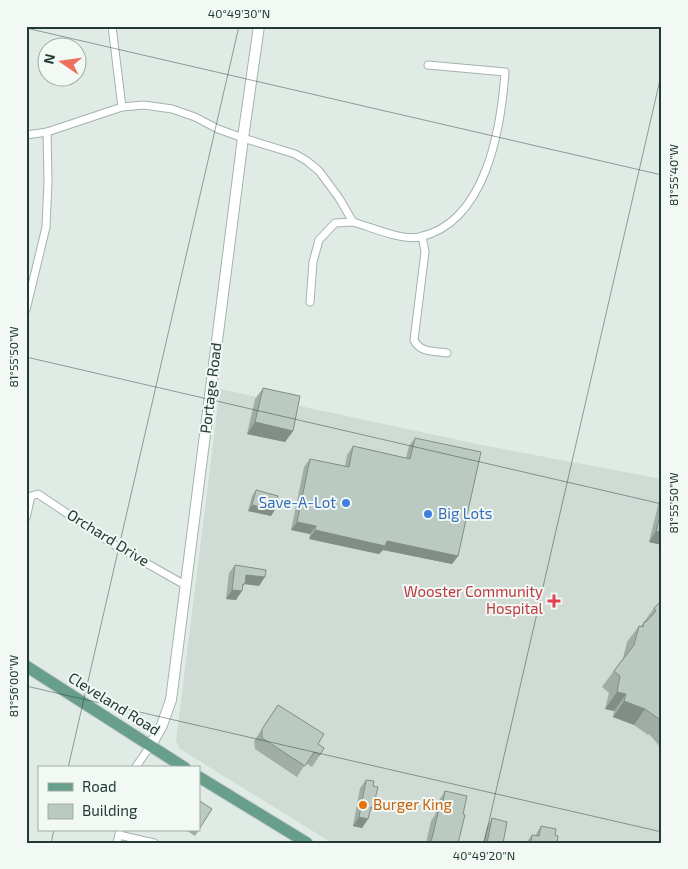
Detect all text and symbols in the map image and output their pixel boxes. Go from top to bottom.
text: 40°49'30"N [208,6,270,20]
north arrow [38,38,88,88]
text: N [39,52,58,66]
text: 81°55'40"W [666,144,680,206]
text: 81°55'50"W [6,326,20,388]
street label: Portage Road [195,341,225,434]
text: 81°55'50"W [666,472,680,534]
place label: Save-A-Lot [259,493,336,511]
marker: Save-A-Lot [340,497,352,509]
place label: Big Lots [438,504,492,522]
street label: Orchard Drive [64,505,153,570]
marker: Big Lots [422,508,434,520]
place label: Wooster Community Hospital [404,582,544,617]
marker: Wooster Community Hospital [547,594,561,608]
text: 81°56'00"W [6,655,20,717]
street label: Cleveland Road [65,668,164,739]
legend [38,766,200,832]
text: Road [82,777,117,795]
place label: Burger King [373,795,453,813]
marker: Burger King [357,799,369,811]
text: Building [82,801,138,819]
text: 40°49'20"N [453,848,515,862]

